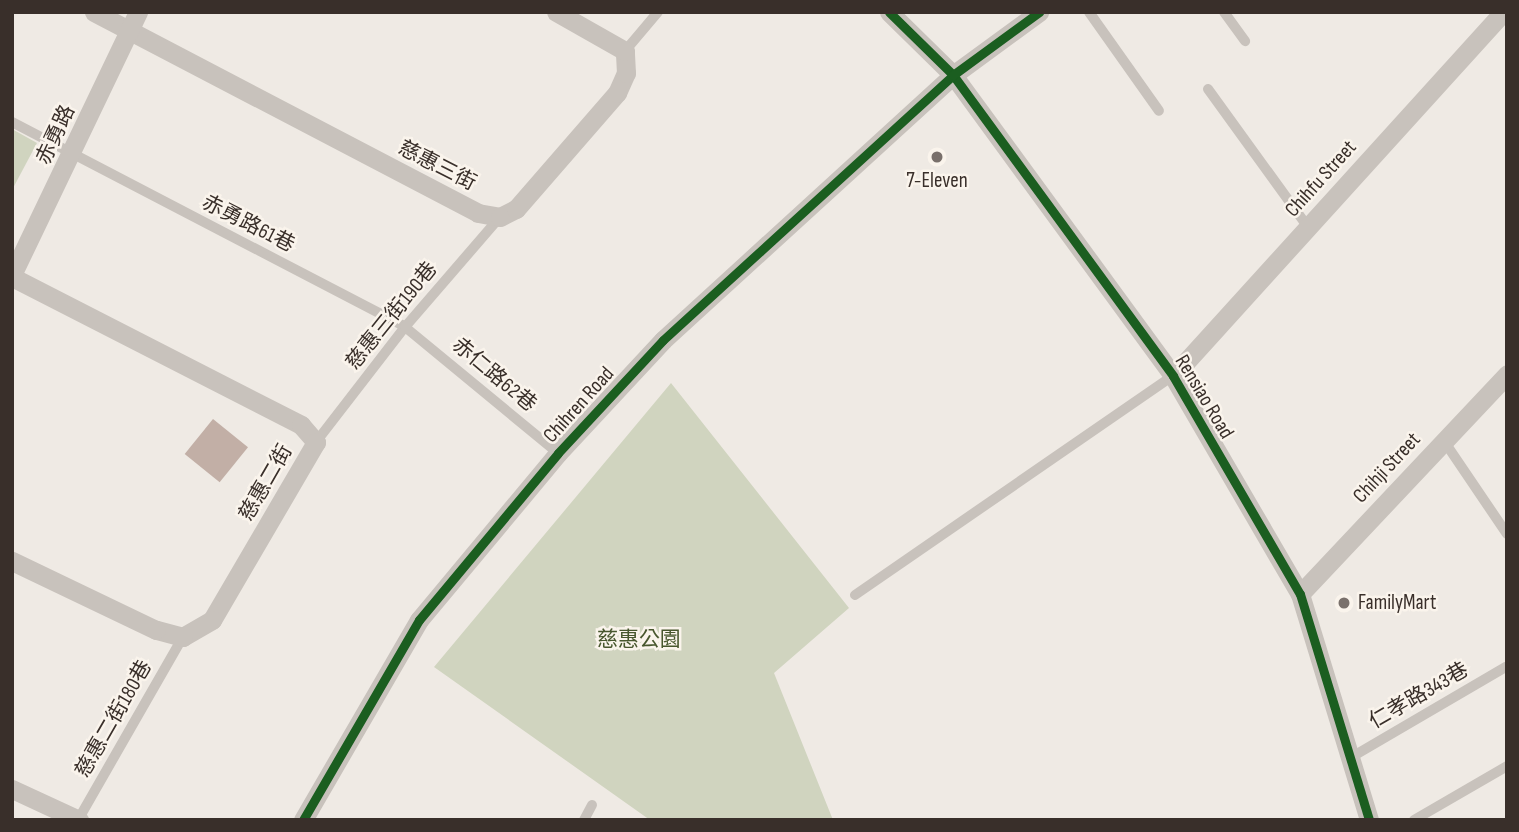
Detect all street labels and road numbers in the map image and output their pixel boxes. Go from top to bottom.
street label: 赤勇路 [31,101,81,169]
street label: Chihfu Street [1280,135,1362,223]
street label: 慈惠三街 [394,136,480,196]
street label: 赤勇路61巷 [197,190,299,258]
street label: 慈惠三街190巷 [341,257,443,375]
street label: 赤仁路62巷 [447,333,541,417]
street label: Rensiao Road [1169,350,1239,444]
street label: Chihren Road [538,362,620,448]
street label: Chihji Street [1348,427,1426,509]
street label: 慈惠二街 [234,440,298,526]
street label: 慈惠二街180巷 [70,656,158,782]
street label: 仁孝路343巷 [1365,657,1473,735]

